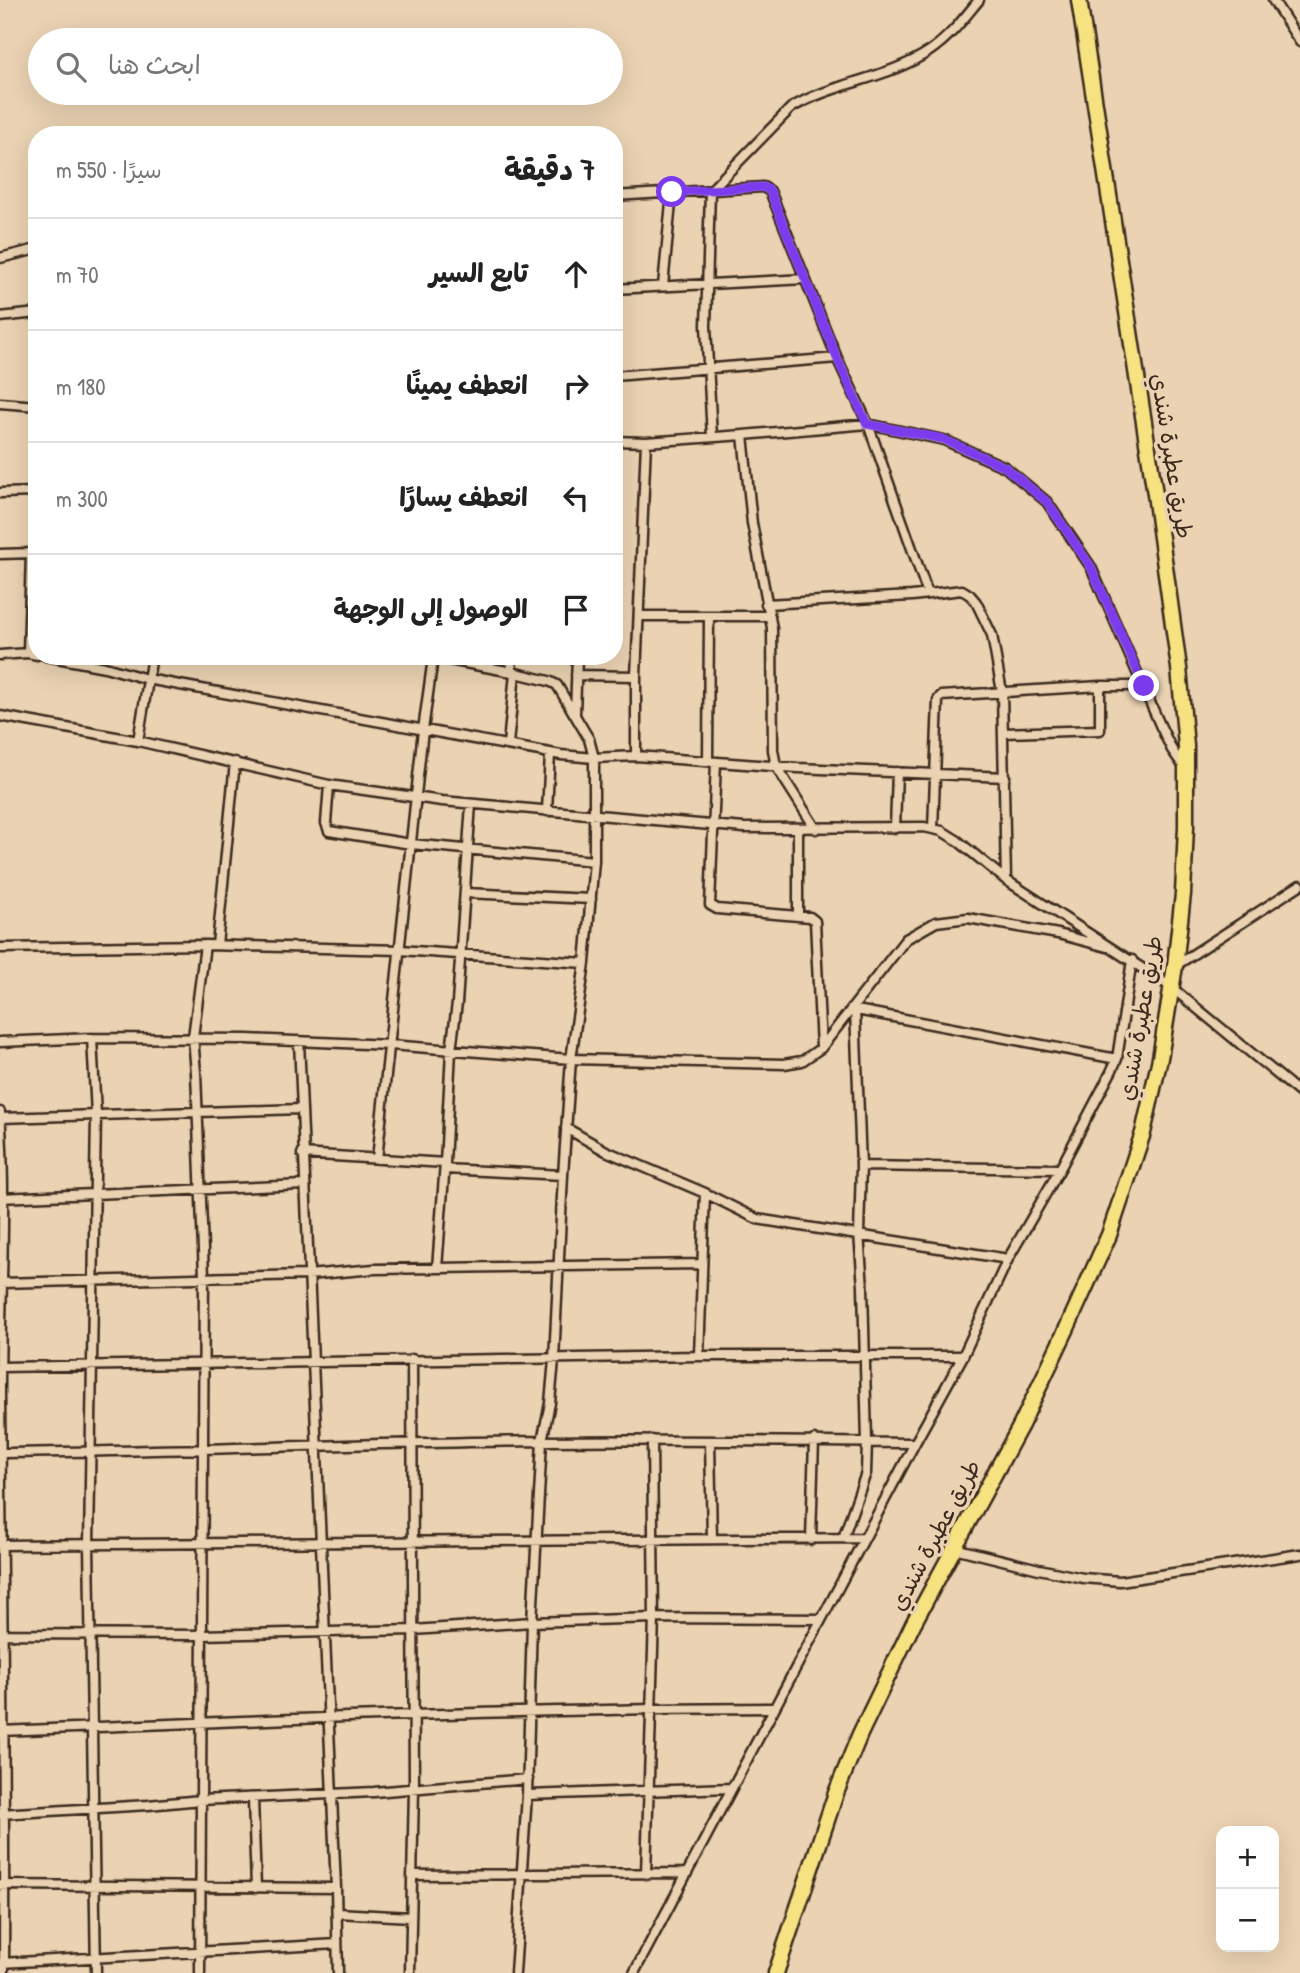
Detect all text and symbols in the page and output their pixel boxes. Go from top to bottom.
search box [28,28,623,105]
text: ابحث هنا [108,47,201,82]
icon: search [52,48,90,86]
text: 7 دقيقة [504,149,595,189]
text: سيرًا · 550 m [56,154,162,185]
route start [656,176,687,207]
text: تابع السير [429,255,528,290]
icon: ahead [557,255,595,293]
text: 70 m [56,259,99,290]
text: انعطف يمينًا [406,367,528,402]
icon: right [557,367,595,405]
text: 180 m [56,371,106,402]
street label: طريق عطبرة شندي [1142,371,1201,541]
text: انعطف يسارًا [399,479,528,514]
icon: left [557,479,595,517]
text: 300 m [56,483,108,514]
text: الوصول إلى الوجهة [333,591,528,626]
icon: arrive [557,591,595,629]
route end [1128,670,1159,701]
street label: طريق عطبرة شندي [1110,933,1171,1103]
street label: طريق عطبرة شندي [882,1454,989,1617]
map controls [1216,1826,1279,1952]
button: + [1216,1826,1279,1889]
button: − [1216,1889,1279,1952]

